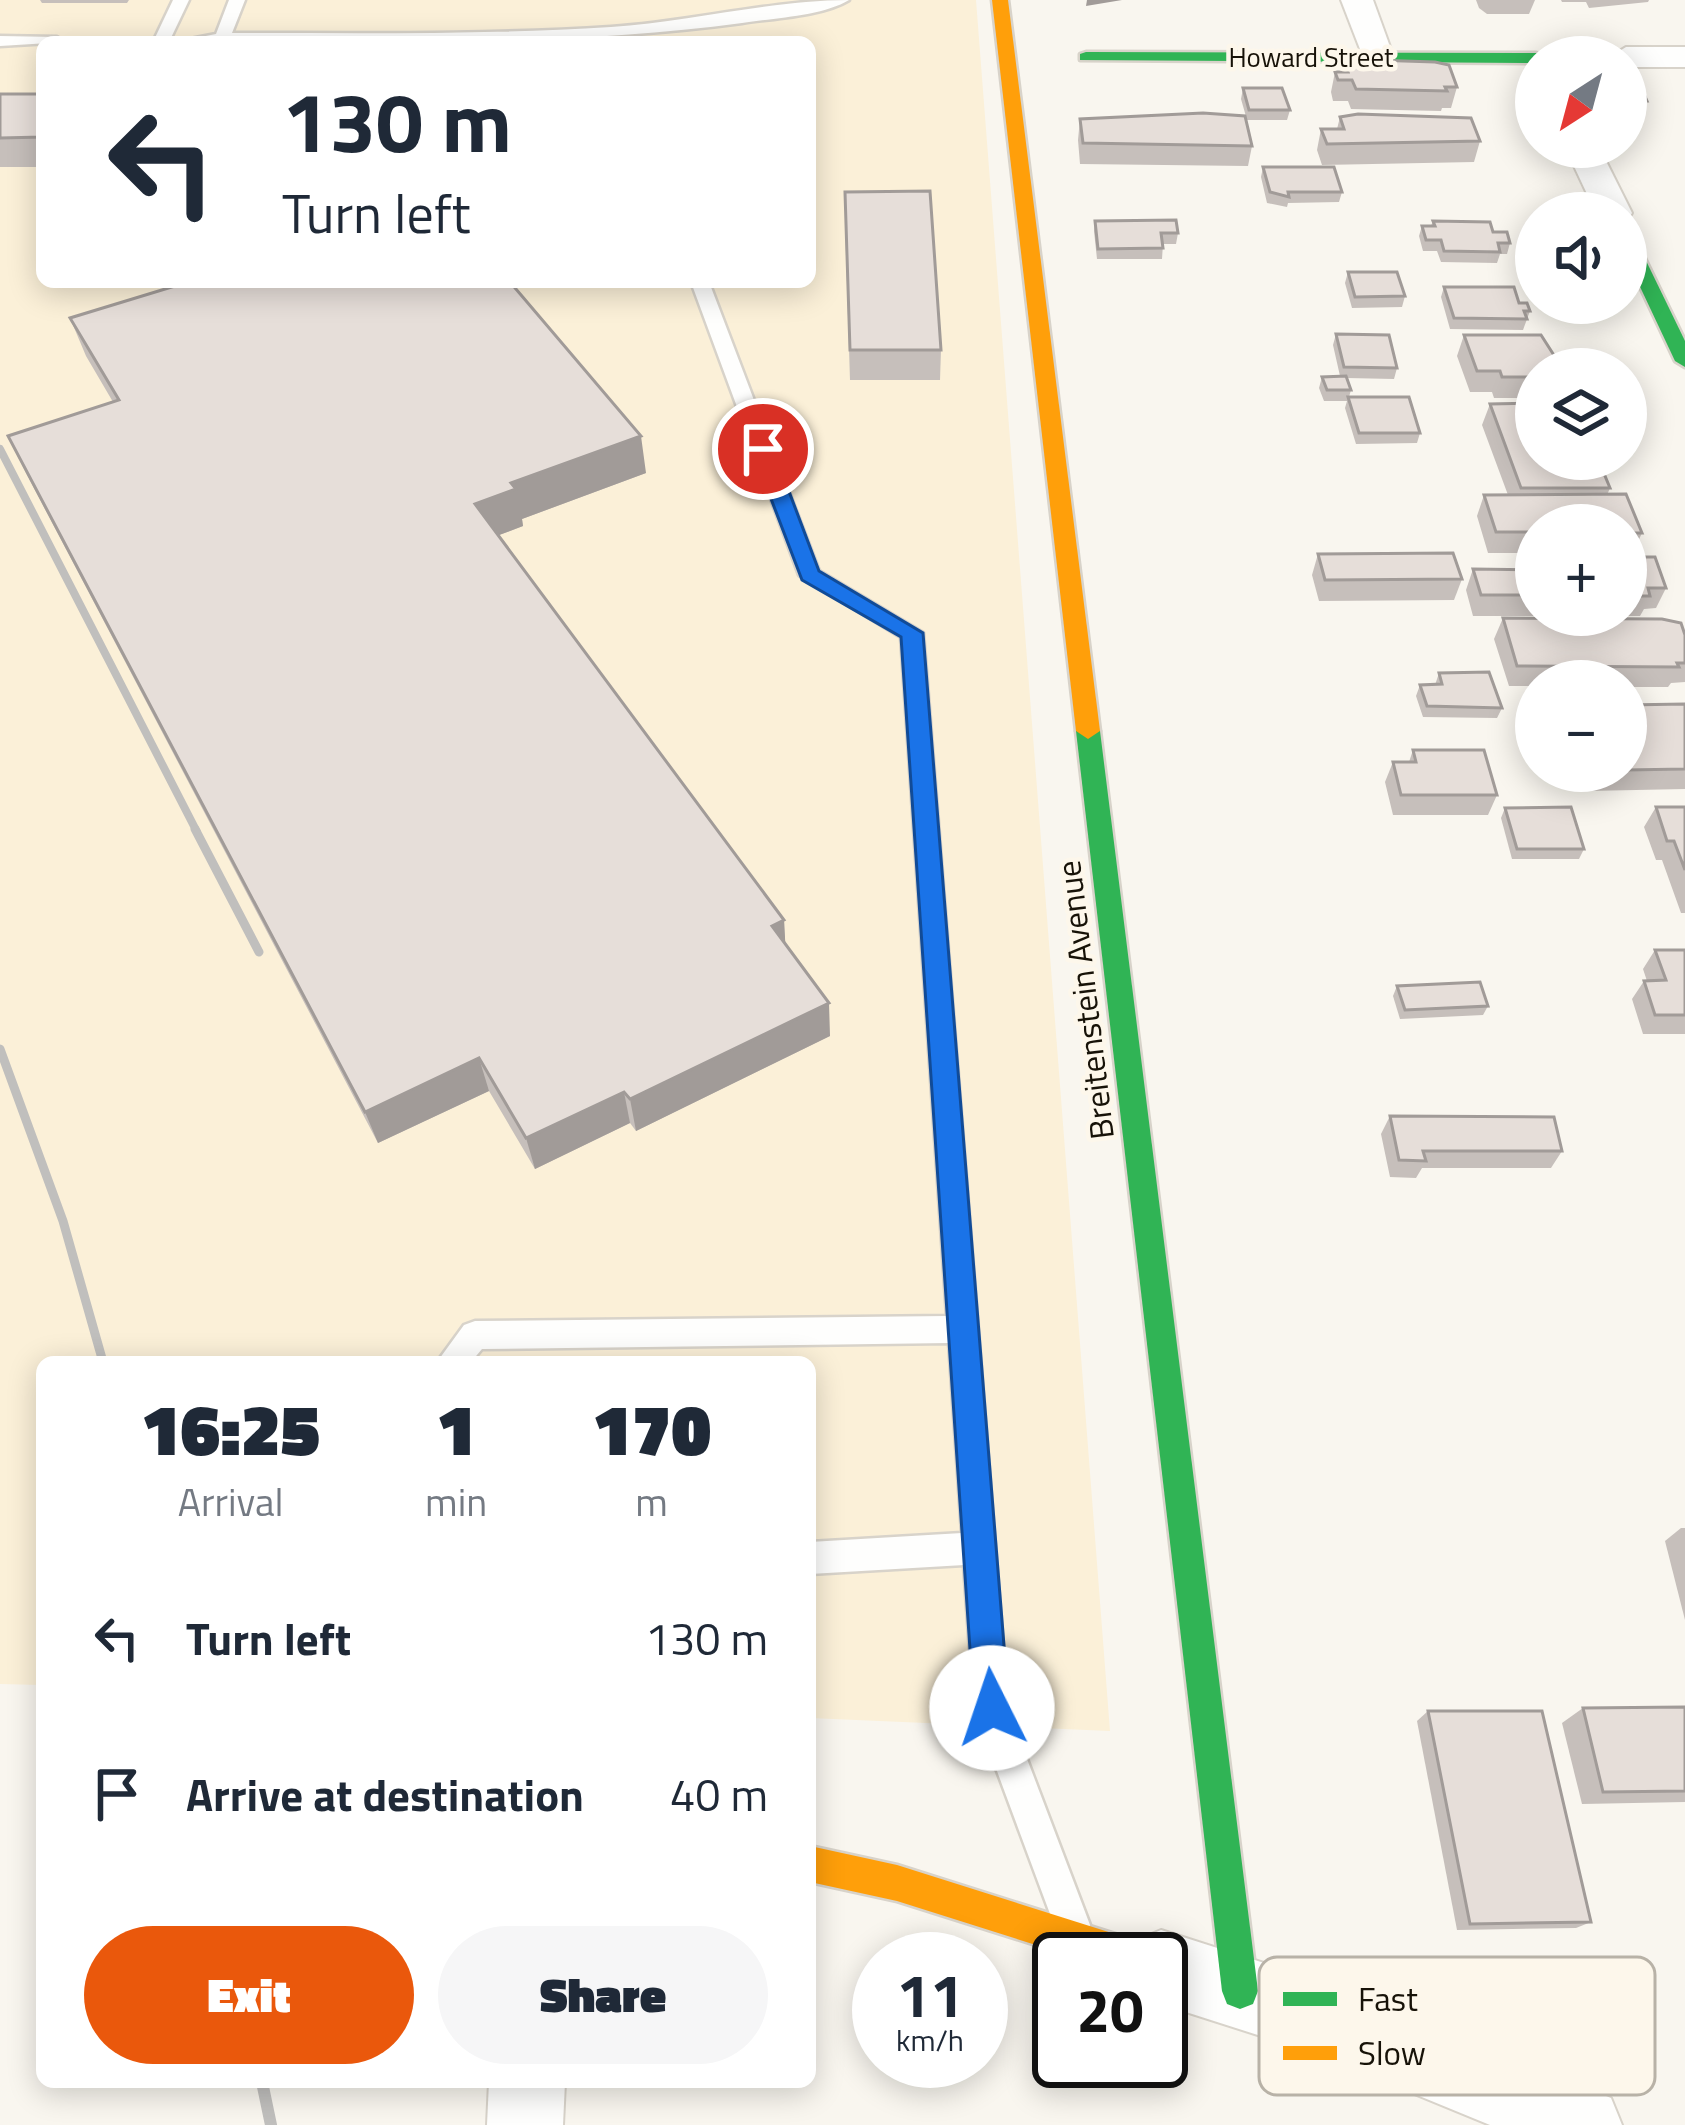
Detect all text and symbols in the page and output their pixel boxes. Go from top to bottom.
street label: Howard Street [1229,36,1394,77]
north arrow [1515,36,1647,168]
map controls [1515,36,1647,792]
text: 130 m [282,57,512,185]
icon: left [84,84,240,240]
text: Turn left [282,172,471,254]
button: sound [1515,192,1647,324]
button: layers [1515,348,1647,480]
pin [712,398,814,500]
icon: arrive [730,416,796,482]
button: + [1515,504,1647,636]
button: − [1515,660,1647,792]
street label: Breitenstein Avenue [1043,858,1127,1142]
text: 16:25 [141,1373,320,1483]
text: 1 [436,1373,476,1483]
text: 170 [592,1373,711,1483]
text: Arrival [178,1472,283,1531]
text: min [425,1472,487,1531]
text: m [635,1472,668,1531]
text: Turn left [186,1604,351,1672]
text: 130 m [645,1604,768,1672]
icon: left [84,1605,150,1671]
position arrow [929,1645,1055,1771]
text: Arrive at destination [186,1760,584,1828]
text: 40 m [670,1760,768,1828]
icon: arrive [84,1761,150,1827]
button: Exit [84,1926,414,2064]
button: Share [438,1926,768,2064]
speed limit sign: 20 [1032,1932,1188,2088]
text: 11 [896,1949,964,2040]
legend [1259,1957,1655,2095]
text: Fast [1358,1974,1418,2024]
text: km/h [896,2017,964,2063]
text: Slow [1358,2028,1426,2078]

